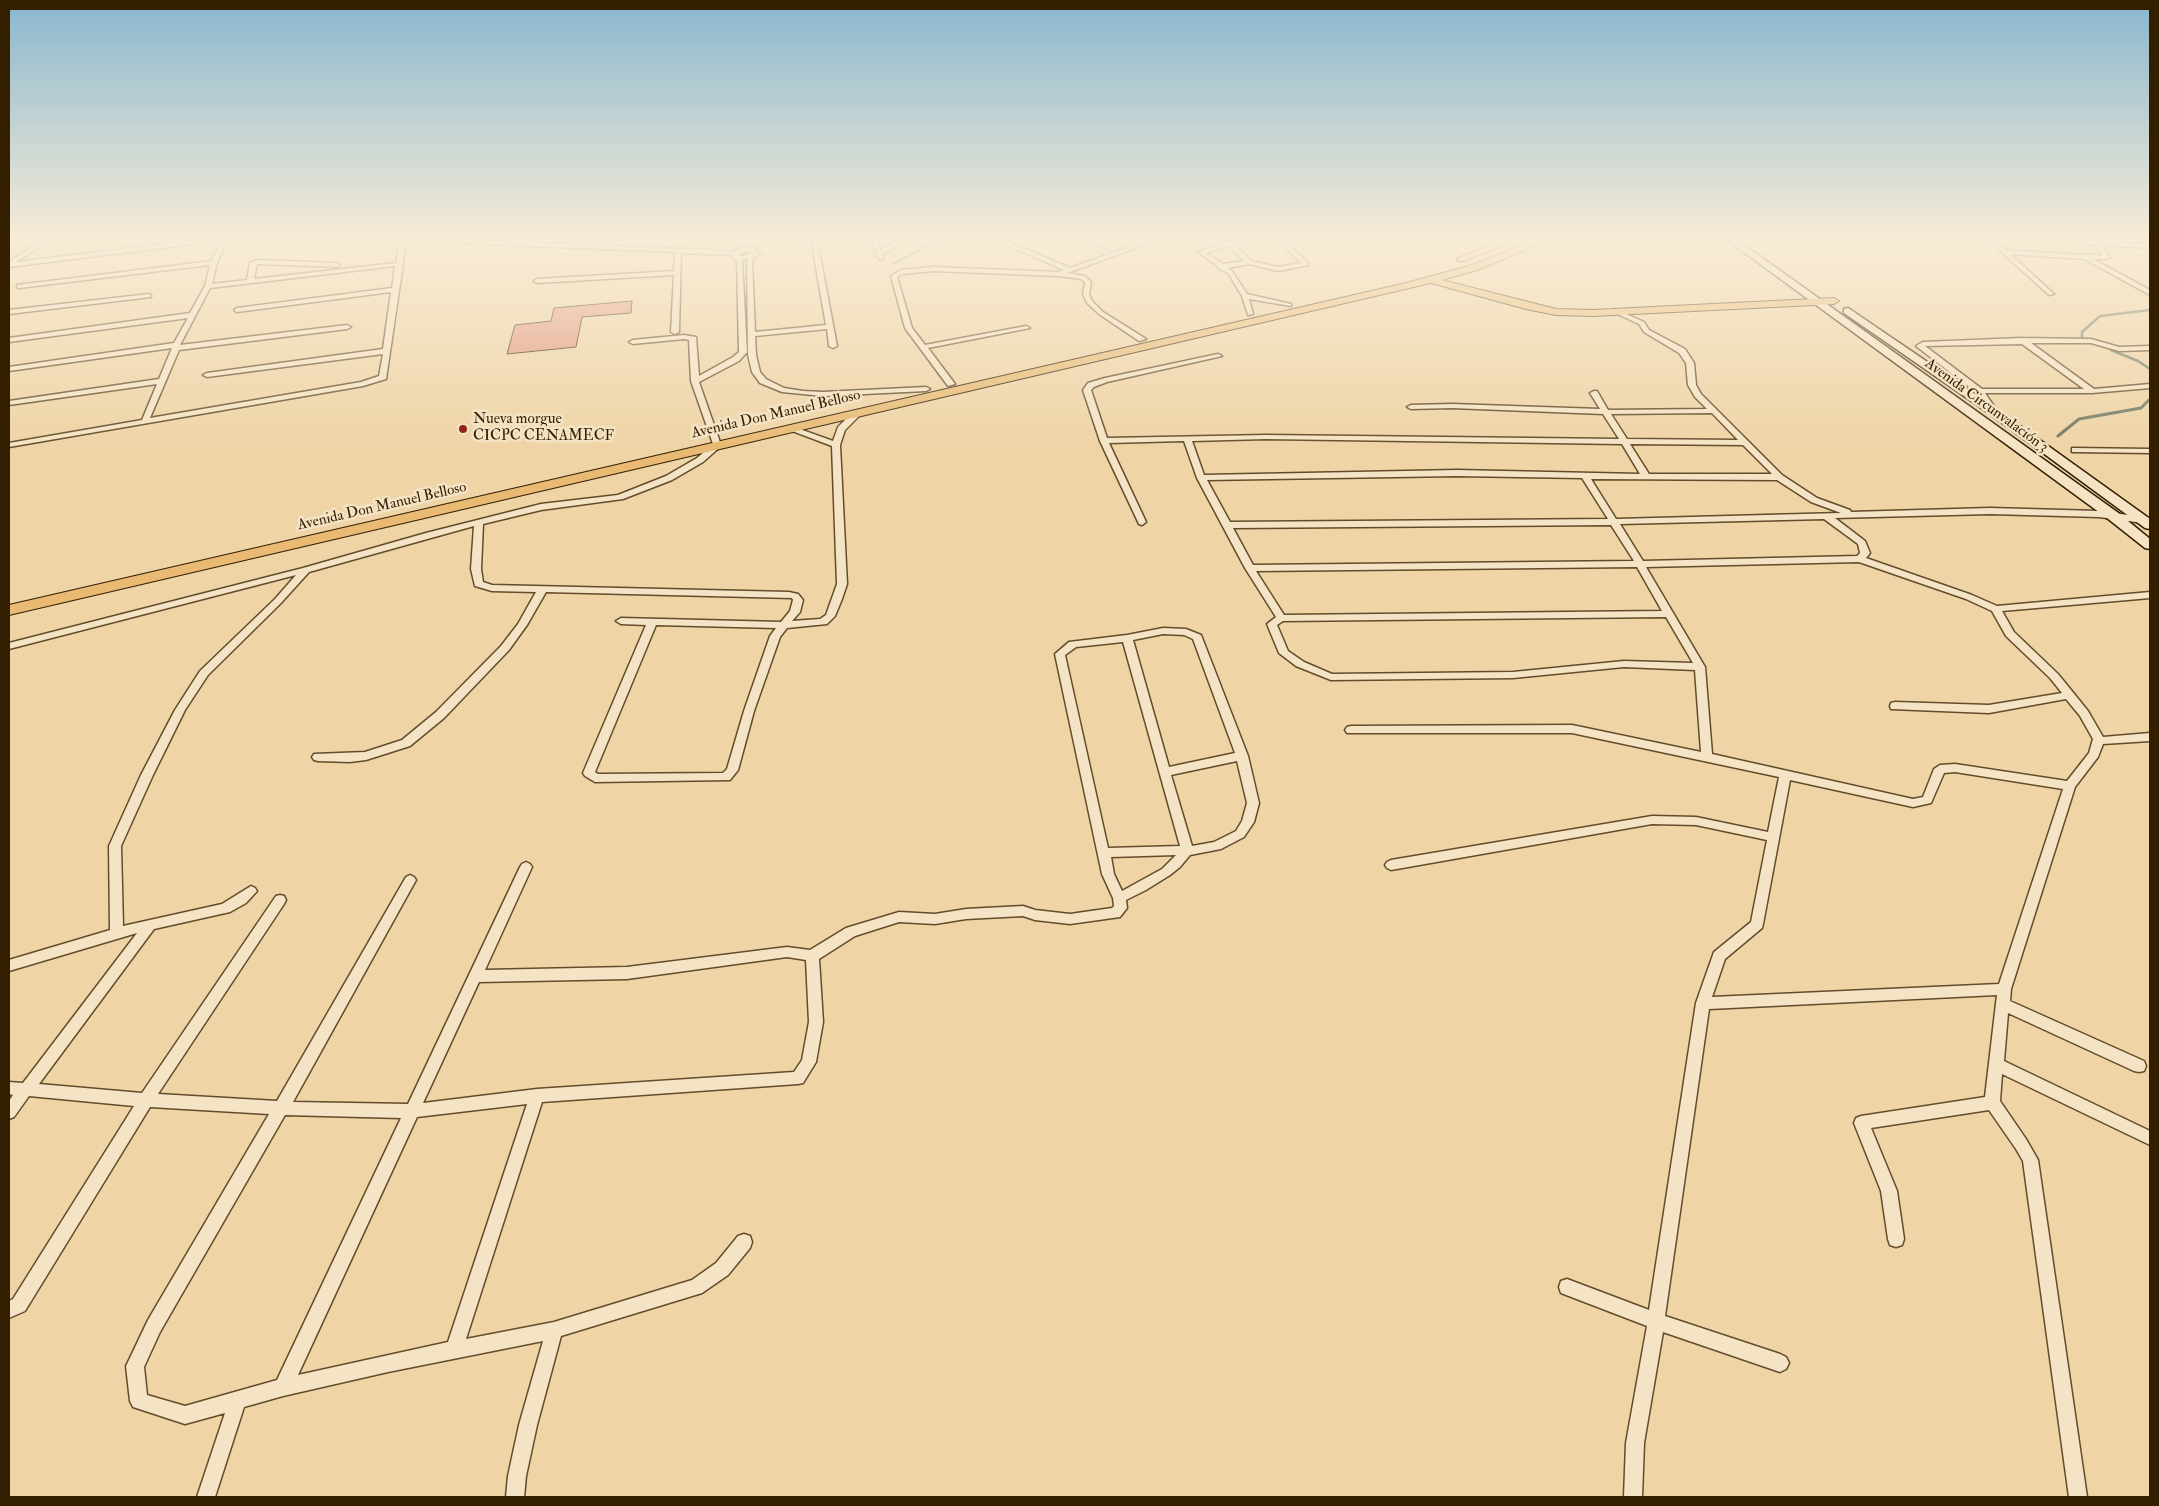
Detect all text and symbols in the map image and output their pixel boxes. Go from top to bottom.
street label: Avenida Circunvalación 3 [1921,355,2051,457]
street label: Avenida Don Manuel Belloso [690,387,862,443]
place label: Nueva morgue CICPC CENAMECF [473,411,614,446]
marker: Nueva morgue CICPC CENAMECF [457,423,469,435]
street label: Avenida Don Manuel Belloso [296,479,468,535]

